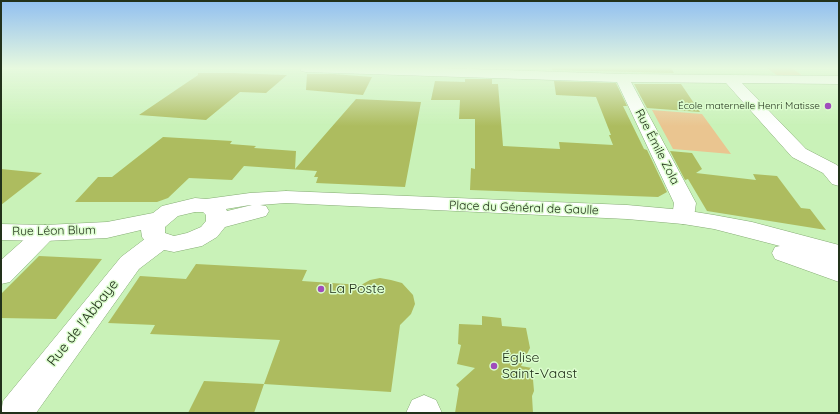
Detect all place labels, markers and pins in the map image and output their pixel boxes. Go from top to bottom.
place label: École maternelle Henri Matisse [678,100,820,112]
marker: École maternelle Henri Matisse [823,101,833,111]
place label: La Poste [329,281,385,297]
marker: La Poste [316,284,326,294]
place label: Église Saint-Vaast [502,350,577,382]
marker: Église Saint-Vaast [489,361,499,371]

